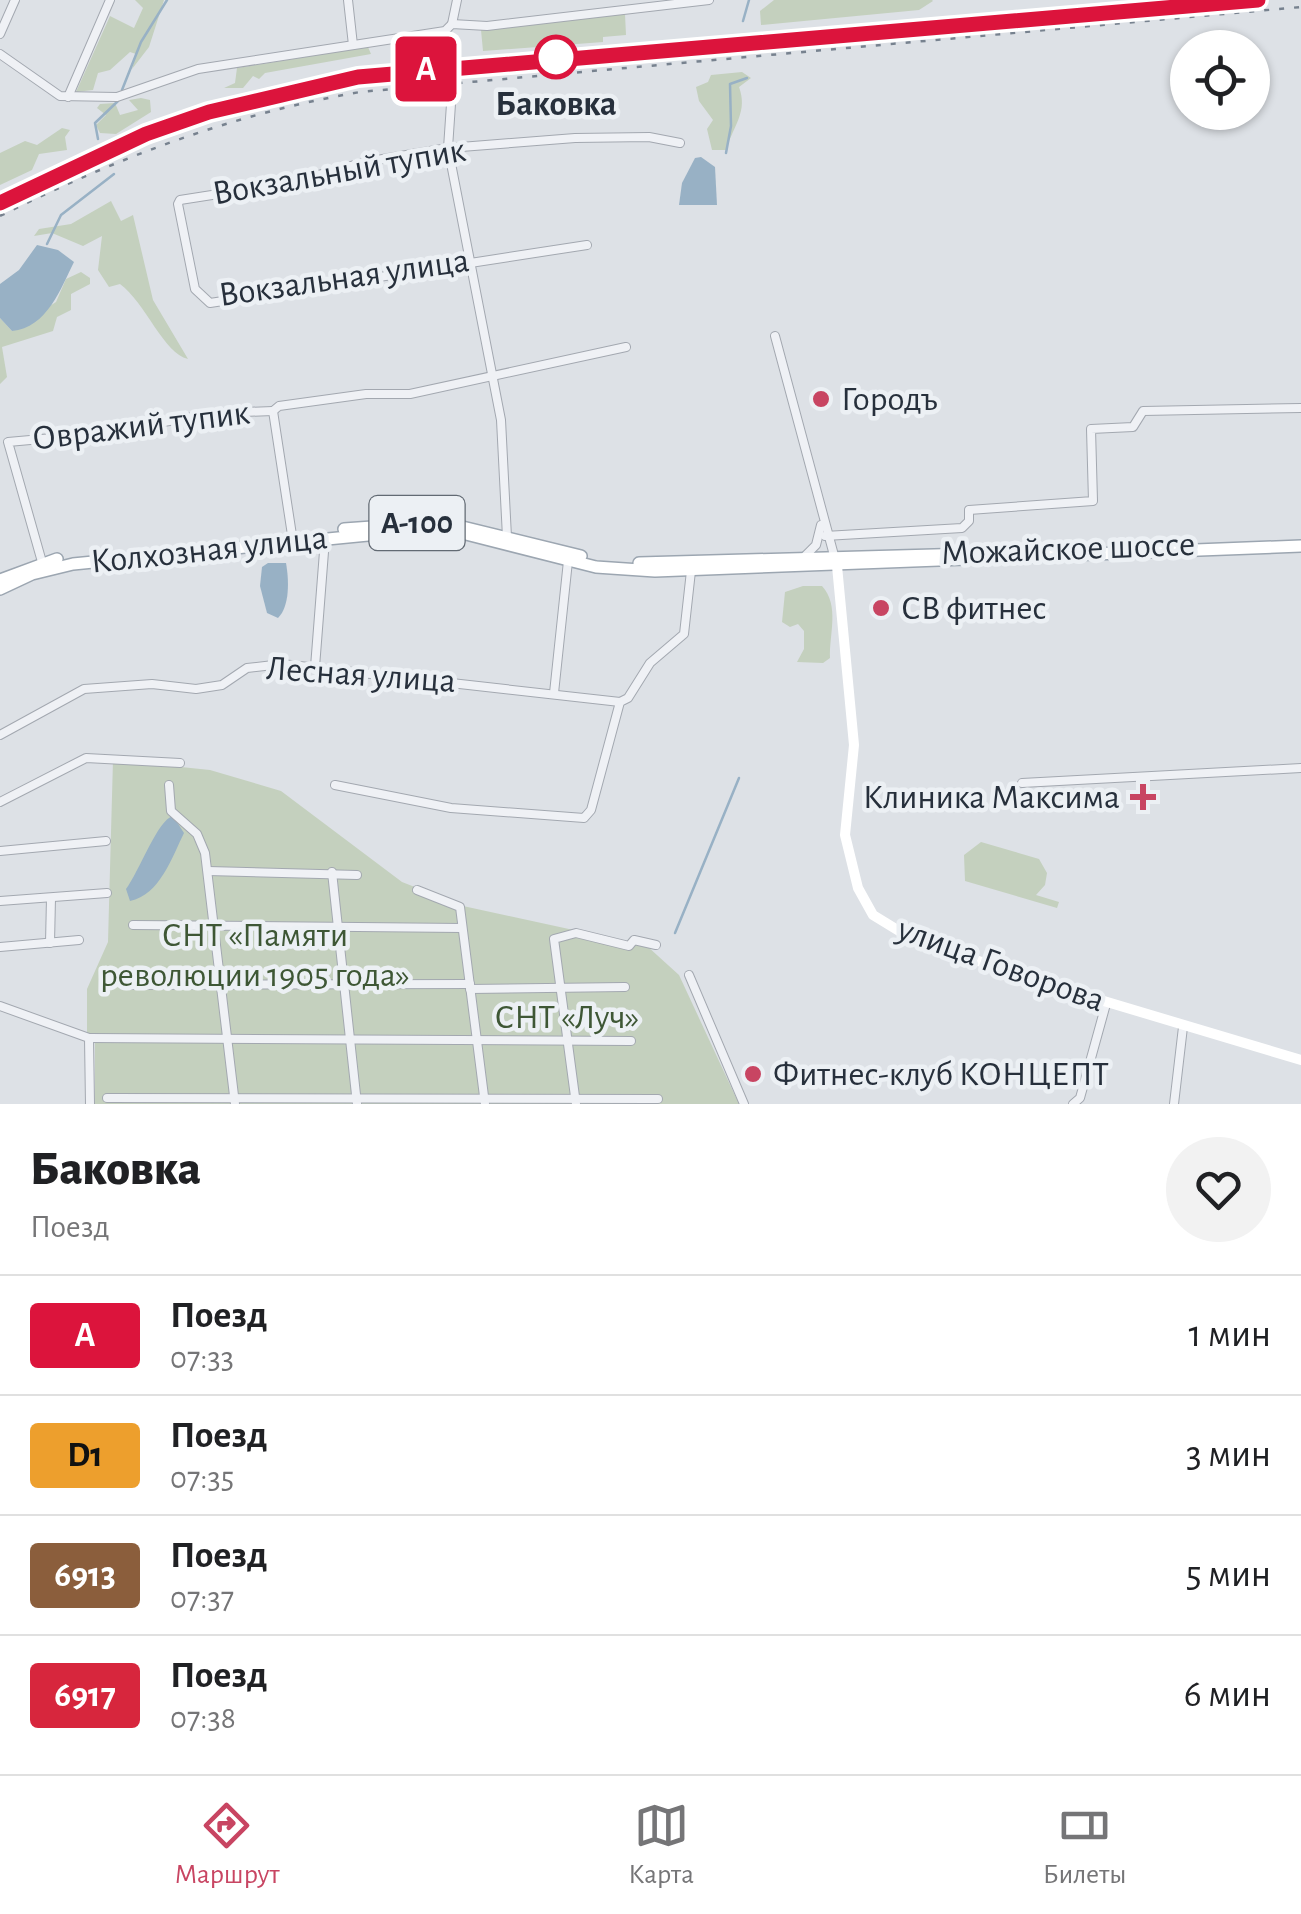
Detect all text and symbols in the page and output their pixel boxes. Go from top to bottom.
map controls [1170,30,1270,130]
button: locate [1170,30,1270,130]
line badge: A [394,36,458,102]
marker: Баковка [535,36,577,78]
text: A [415,52,437,87]
place label: Баковка [495,87,617,122]
street label: Вокзальный тупик [210,133,468,211]
street label: Вокзальная улица [217,243,471,313]
place label: Городъ [841,382,937,417]
marker: Городъ [810,388,832,410]
street label: Овражий тупик [30,395,252,457]
road number: А-100 [370,496,464,550]
street label: Колхозная улица [89,520,329,580]
street label: Можайское шоссе [940,527,1196,571]
place label: СВ фитнес [901,591,1047,626]
marker: СВ фитнес [870,597,892,619]
street label: Лесная улица [265,651,457,699]
place label: Клиника Максима [863,780,1120,815]
marker: Клиника Максима [1130,784,1156,810]
street label: улица Говорова [892,911,1109,1019]
park label: СНТ «Памяти революции 1905 года» [100,918,410,993]
park label: СНТ «Луч» [495,1000,639,1035]
place label: Фитнес-клуб КОНЦЕПТ [773,1057,1109,1092]
marker: Фитнес-клуб КОНЦЕПТ [742,1063,764,1085]
button: heart [1166,1137,1271,1242]
text: Баковка [30,1146,201,1194]
text: Поезд [30,1211,110,1243]
text: Поезд [170,1297,268,1335]
text: 1 мин [1189,1316,1271,1354]
text: A [74,1318,96,1353]
text: 07:33 [170,1342,234,1374]
text: Поезд [170,1417,268,1455]
text: 3 мин [1186,1436,1271,1474]
text: D1 [67,1438,103,1473]
text: 07:35 [170,1462,234,1494]
text: Поезд [170,1537,268,1575]
text: 5 мин [1186,1556,1271,1594]
text: 6913 [54,1558,116,1593]
text: 07:37 [170,1582,234,1614]
text: Поезд [170,1657,268,1695]
text: 6 мин [1184,1676,1271,1714]
text: 6917 [54,1678,116,1713]
text: 07:38 [170,1702,236,1734]
tab: Маршрут [174,1798,280,1892]
tab: Карта [628,1798,694,1892]
tab: Билеты [1043,1798,1127,1892]

